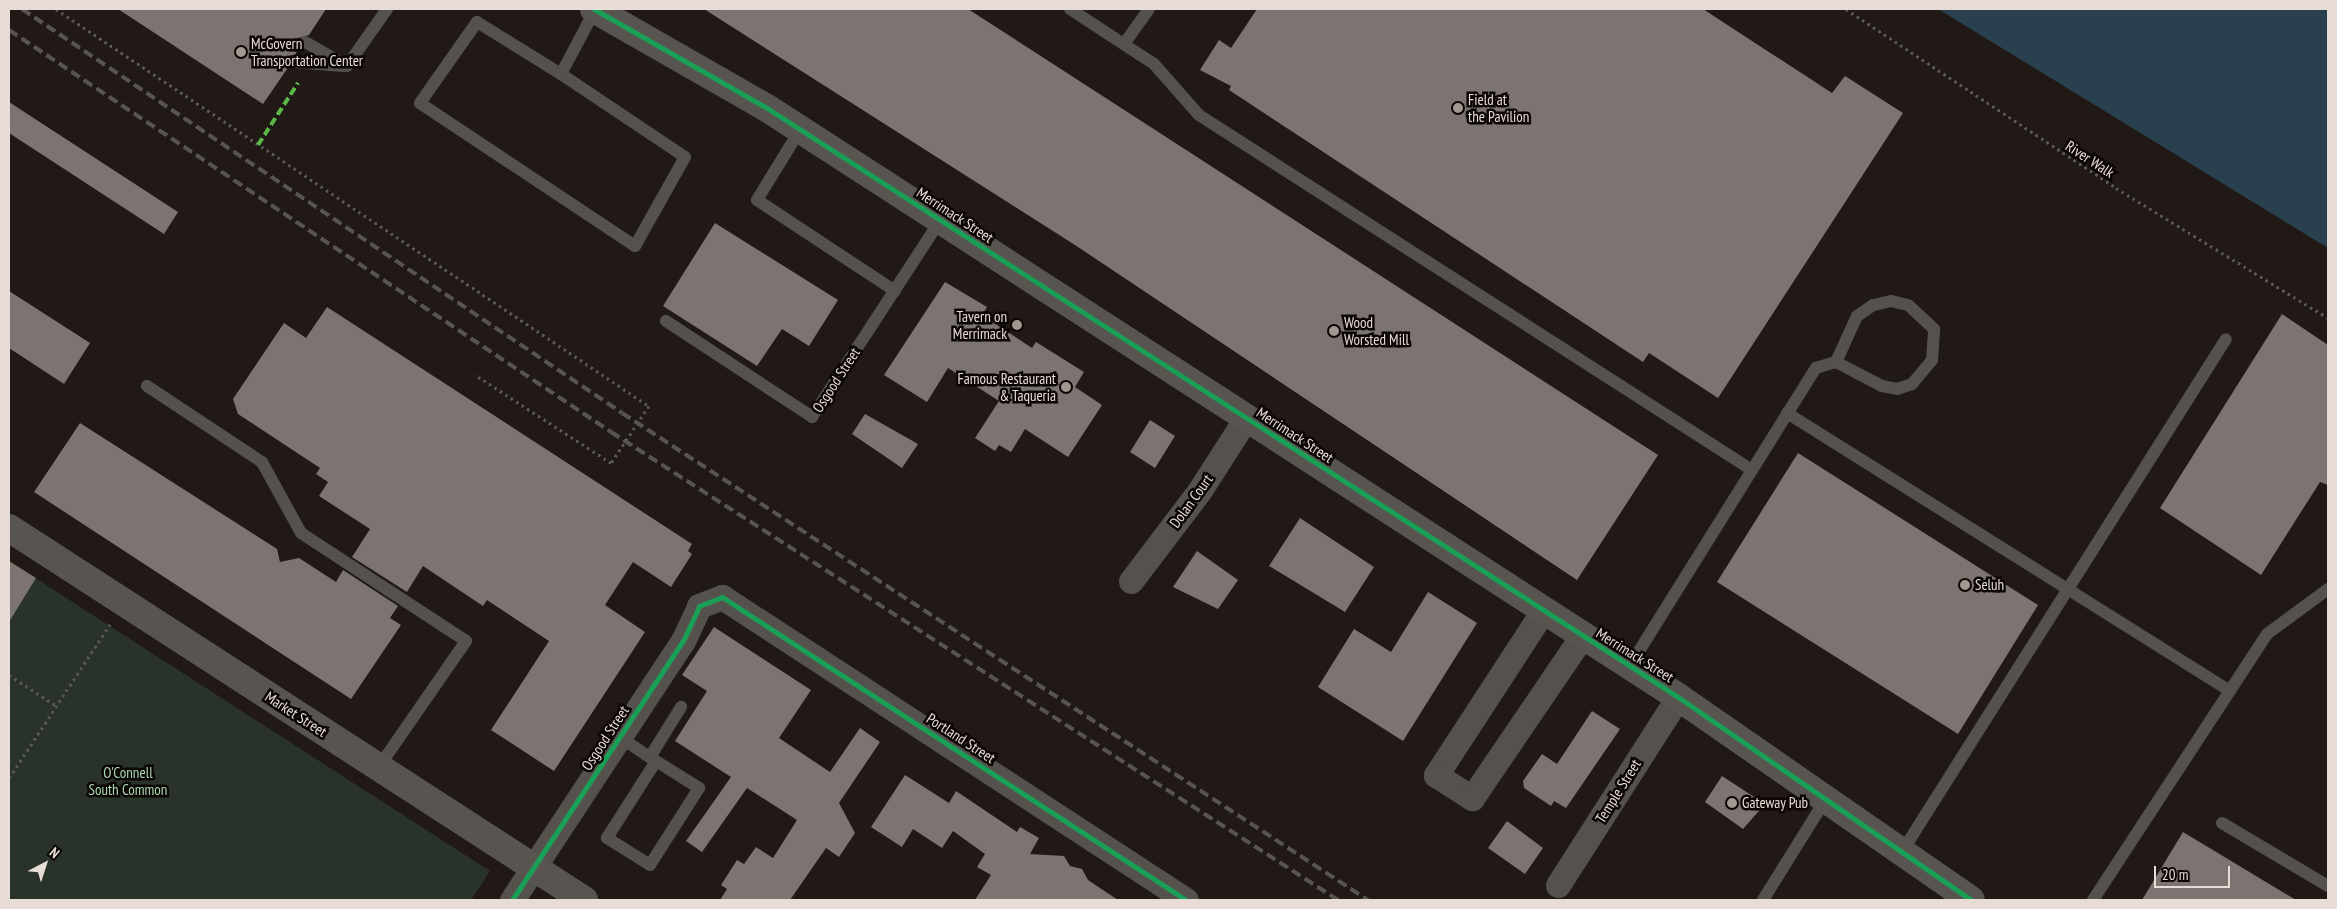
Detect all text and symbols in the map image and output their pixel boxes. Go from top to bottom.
place label: McGovern Transportation Center [251,34,363,69]
marker: McGovern Transportation Center [235,46,247,58]
place label: Field at the Pavilion [1468,90,1529,125]
marker: Field at the Pavilion [1452,102,1464,114]
street label: River Walk [2062,137,2118,181]
street label: Merrimack Street [913,183,997,247]
place label: Tavern on Merrimack [953,307,1007,342]
place label: Wood Worsted Mill [1344,313,1409,348]
marker: Tavern on Merrimack [1011,319,1023,331]
marker: Wood Worsted Mill [1328,325,1340,337]
street label: Osgood Street [808,344,864,416]
place label: Famous Restaurant & Taqueria [957,369,1056,404]
marker: Famous Restaurant & Taqueria [1060,381,1072,393]
street label: Merrimack Street [1253,403,1337,467]
street label: Dolan Court [1166,471,1216,531]
place label: Seluh [1975,576,2004,594]
marker: Seluh [1959,579,1971,591]
street label: Merrimack Street [1593,624,1677,686]
street label: Market Street [262,687,330,741]
street label: Osgood Street [577,702,633,774]
street label: Portland Street [923,709,999,767]
street label: Temple Street [1591,756,1645,826]
park label: O'Connell South Common [89,763,167,798]
place label: Gateway Pub [1742,794,1809,812]
marker: Gateway Pub [1726,797,1738,809]
north arrow [20,839,70,889]
text: N [46,843,63,862]
scale bar [2157,856,2233,888]
text: 20 m [2162,865,2188,884]

